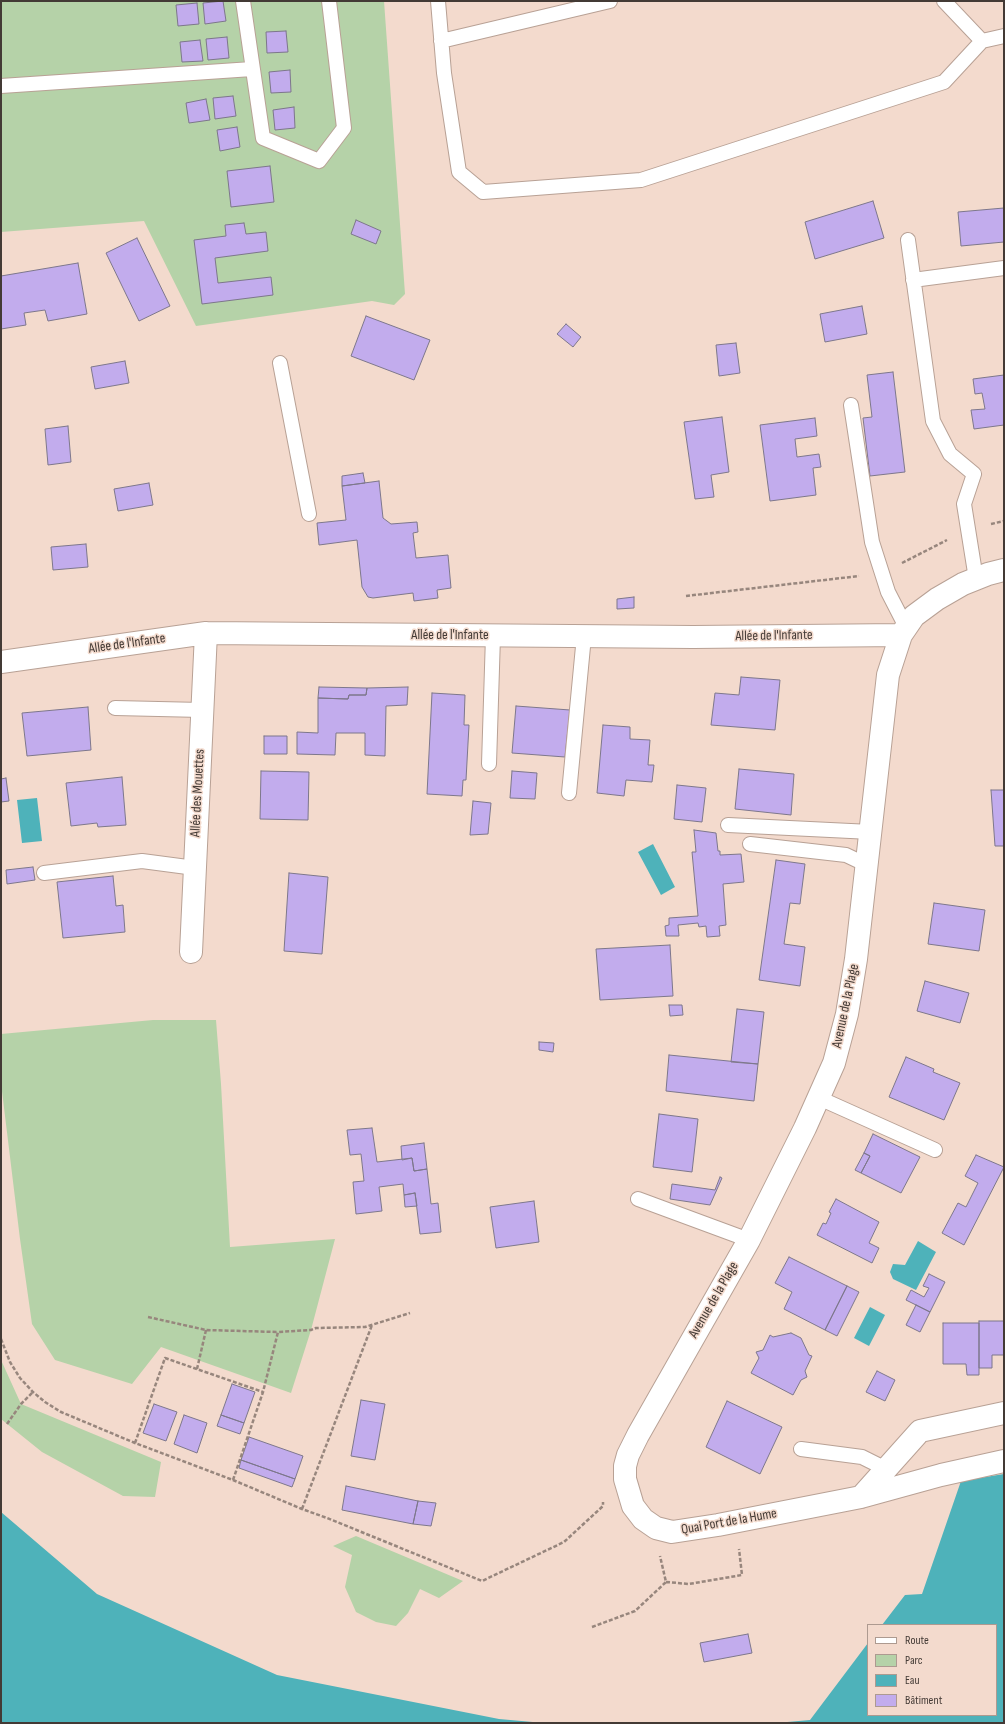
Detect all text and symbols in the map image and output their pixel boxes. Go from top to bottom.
street label: Allée de l'Infante [411,627,489,643]
street label: Allée de l'Infante [735,627,813,645]
street label: Allée de l'Infante [88,630,166,658]
street label: Allée des Mouettes [187,749,209,837]
street label: Avenue de la Plage [829,962,863,1050]
street label: Avenue de la Plage [685,1259,743,1341]
street label: Quai Port de la Hume [680,1505,778,1539]
legend [867,1624,997,1716]
text: Route [905,1633,929,1648]
text: Parc [905,1653,923,1668]
text: Eau [905,1673,919,1688]
text: Bâtiment [905,1693,942,1708]

